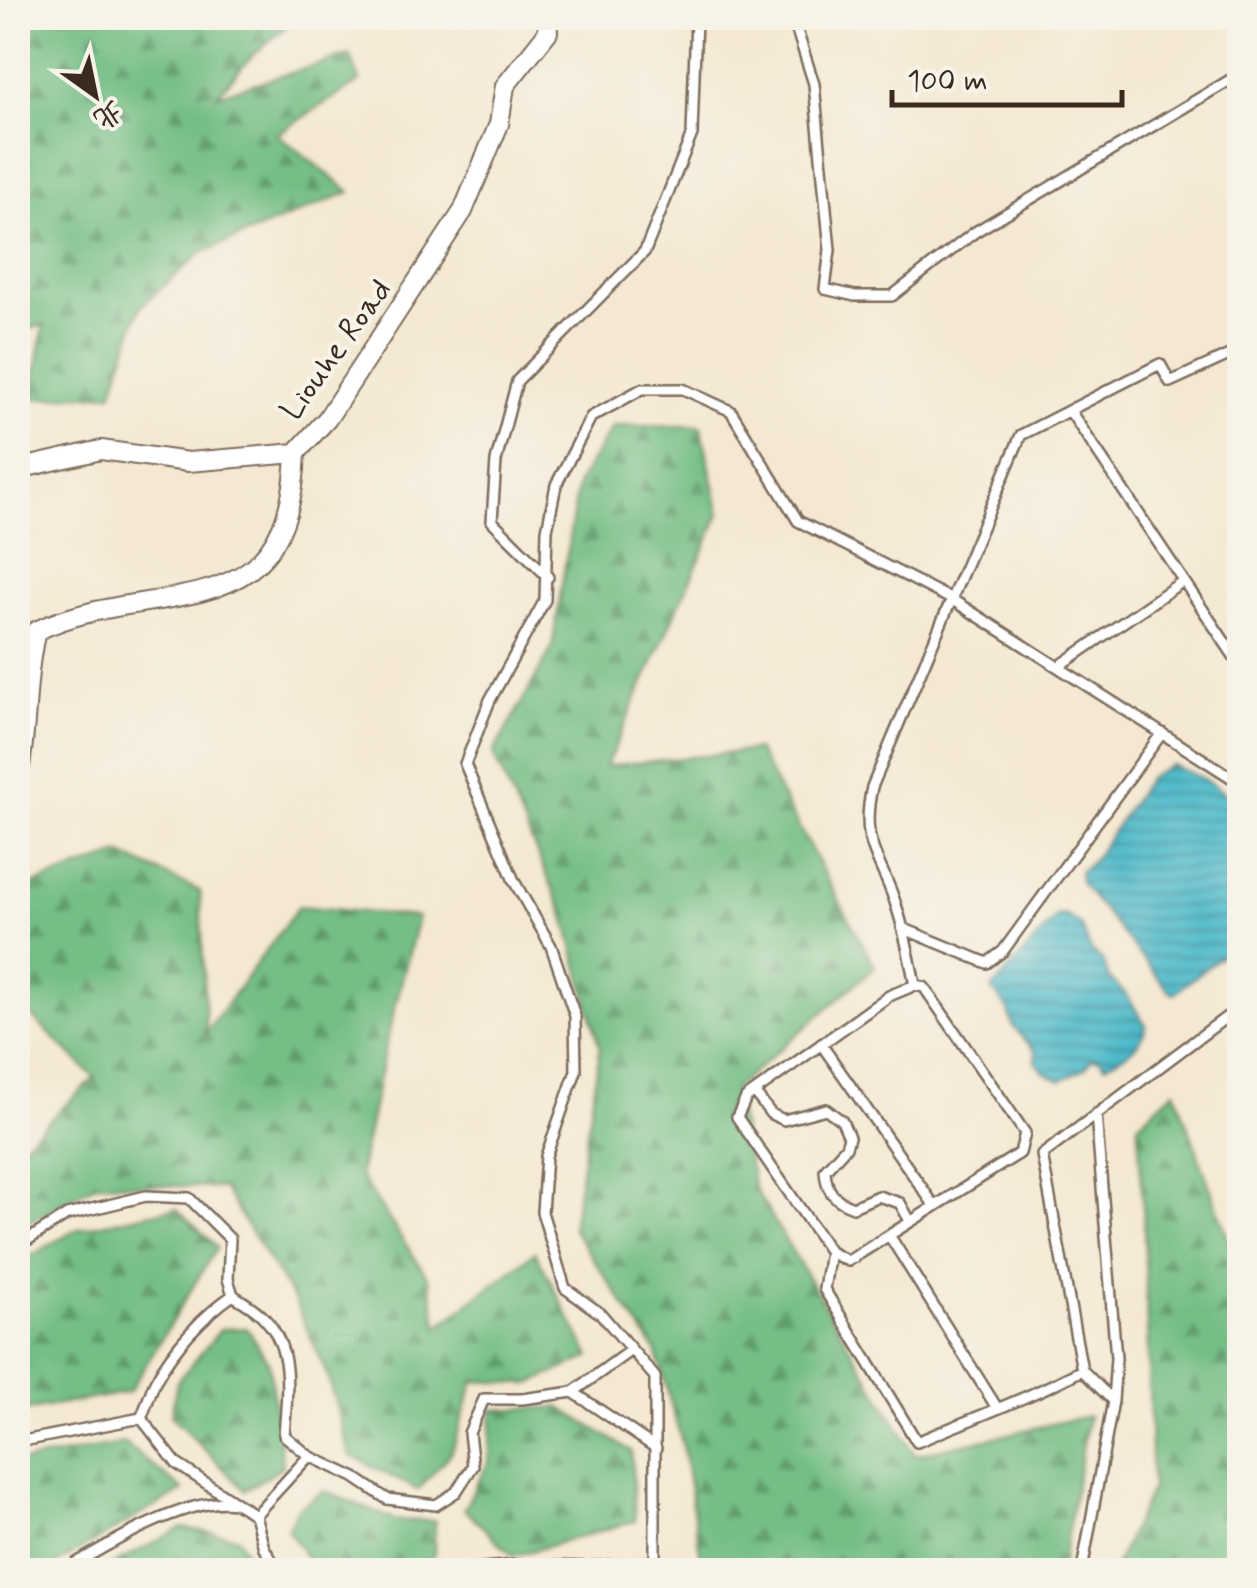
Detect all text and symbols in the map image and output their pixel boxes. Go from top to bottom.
north arrow [45,45,145,145]
scale bar [892,45,1122,107]
text: 100 m [907,62,988,101]
text: 北 [85,91,129,137]
street label: Liouhe Road [271,271,402,429]

